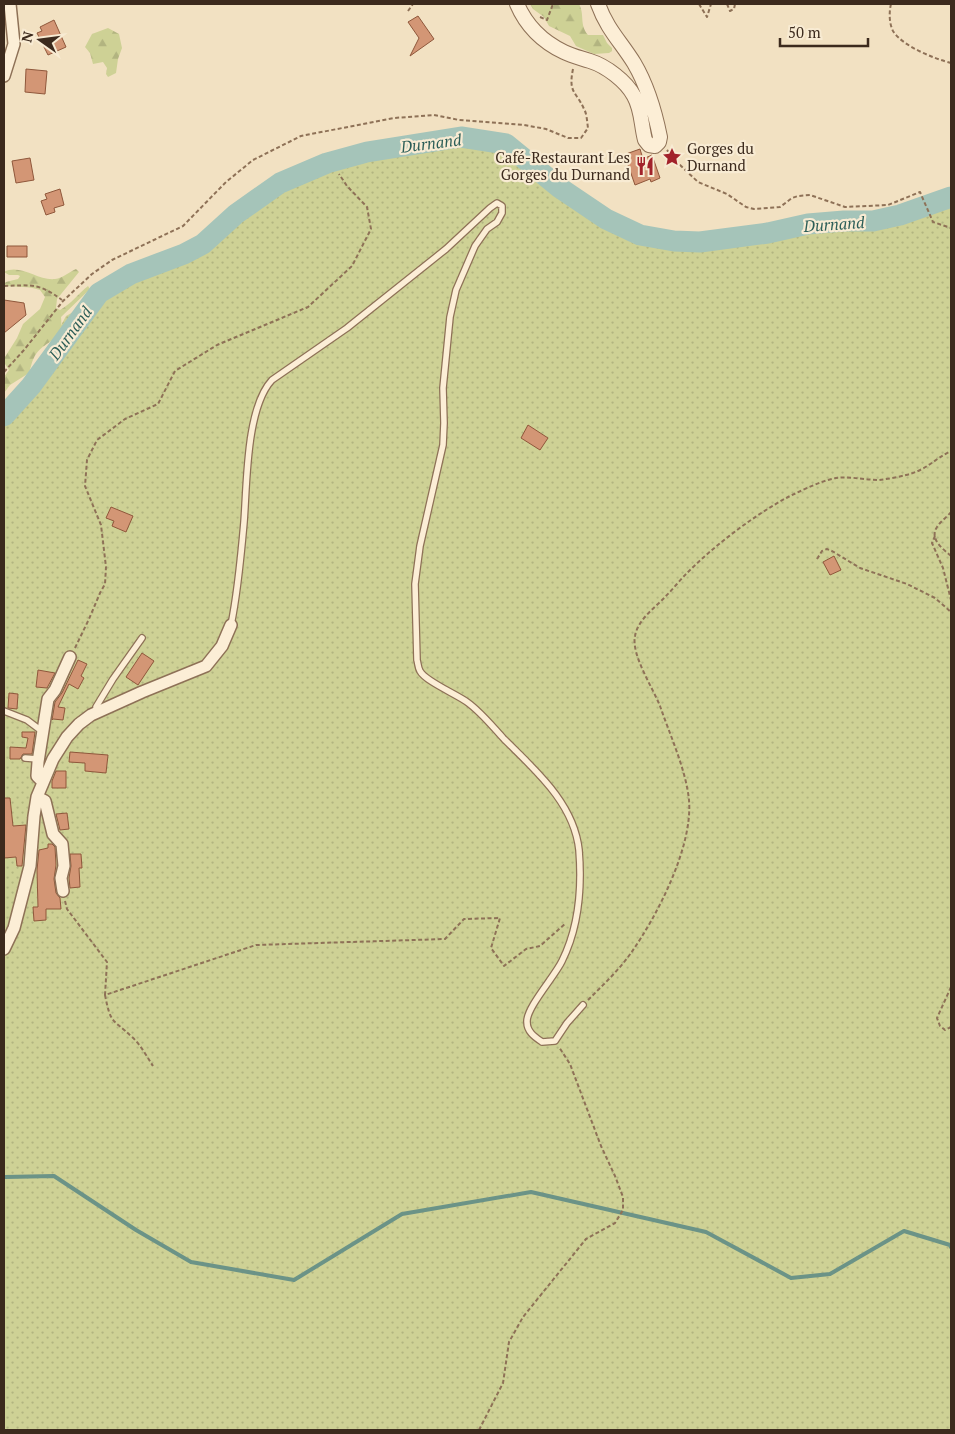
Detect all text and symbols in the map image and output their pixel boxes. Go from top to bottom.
north arrow [15,15,65,65]
scale bar [780,15,868,47]
text: 50 m [788,22,821,42]
text: N [16,29,37,44]
water label: Durnand [398,128,463,158]
place label: Gorges du Durnand [687,138,754,175]
place icon: Gorges du Durnand [661,146,683,168]
place label: Café-Restaurant Les Gorges du Durnand [495,147,630,184]
restaurant icon: Café-Restaurant Les Gorges du Durnand [634,155,656,177]
water label: Durnand [802,211,866,237]
water label: Durnand [43,301,97,365]

